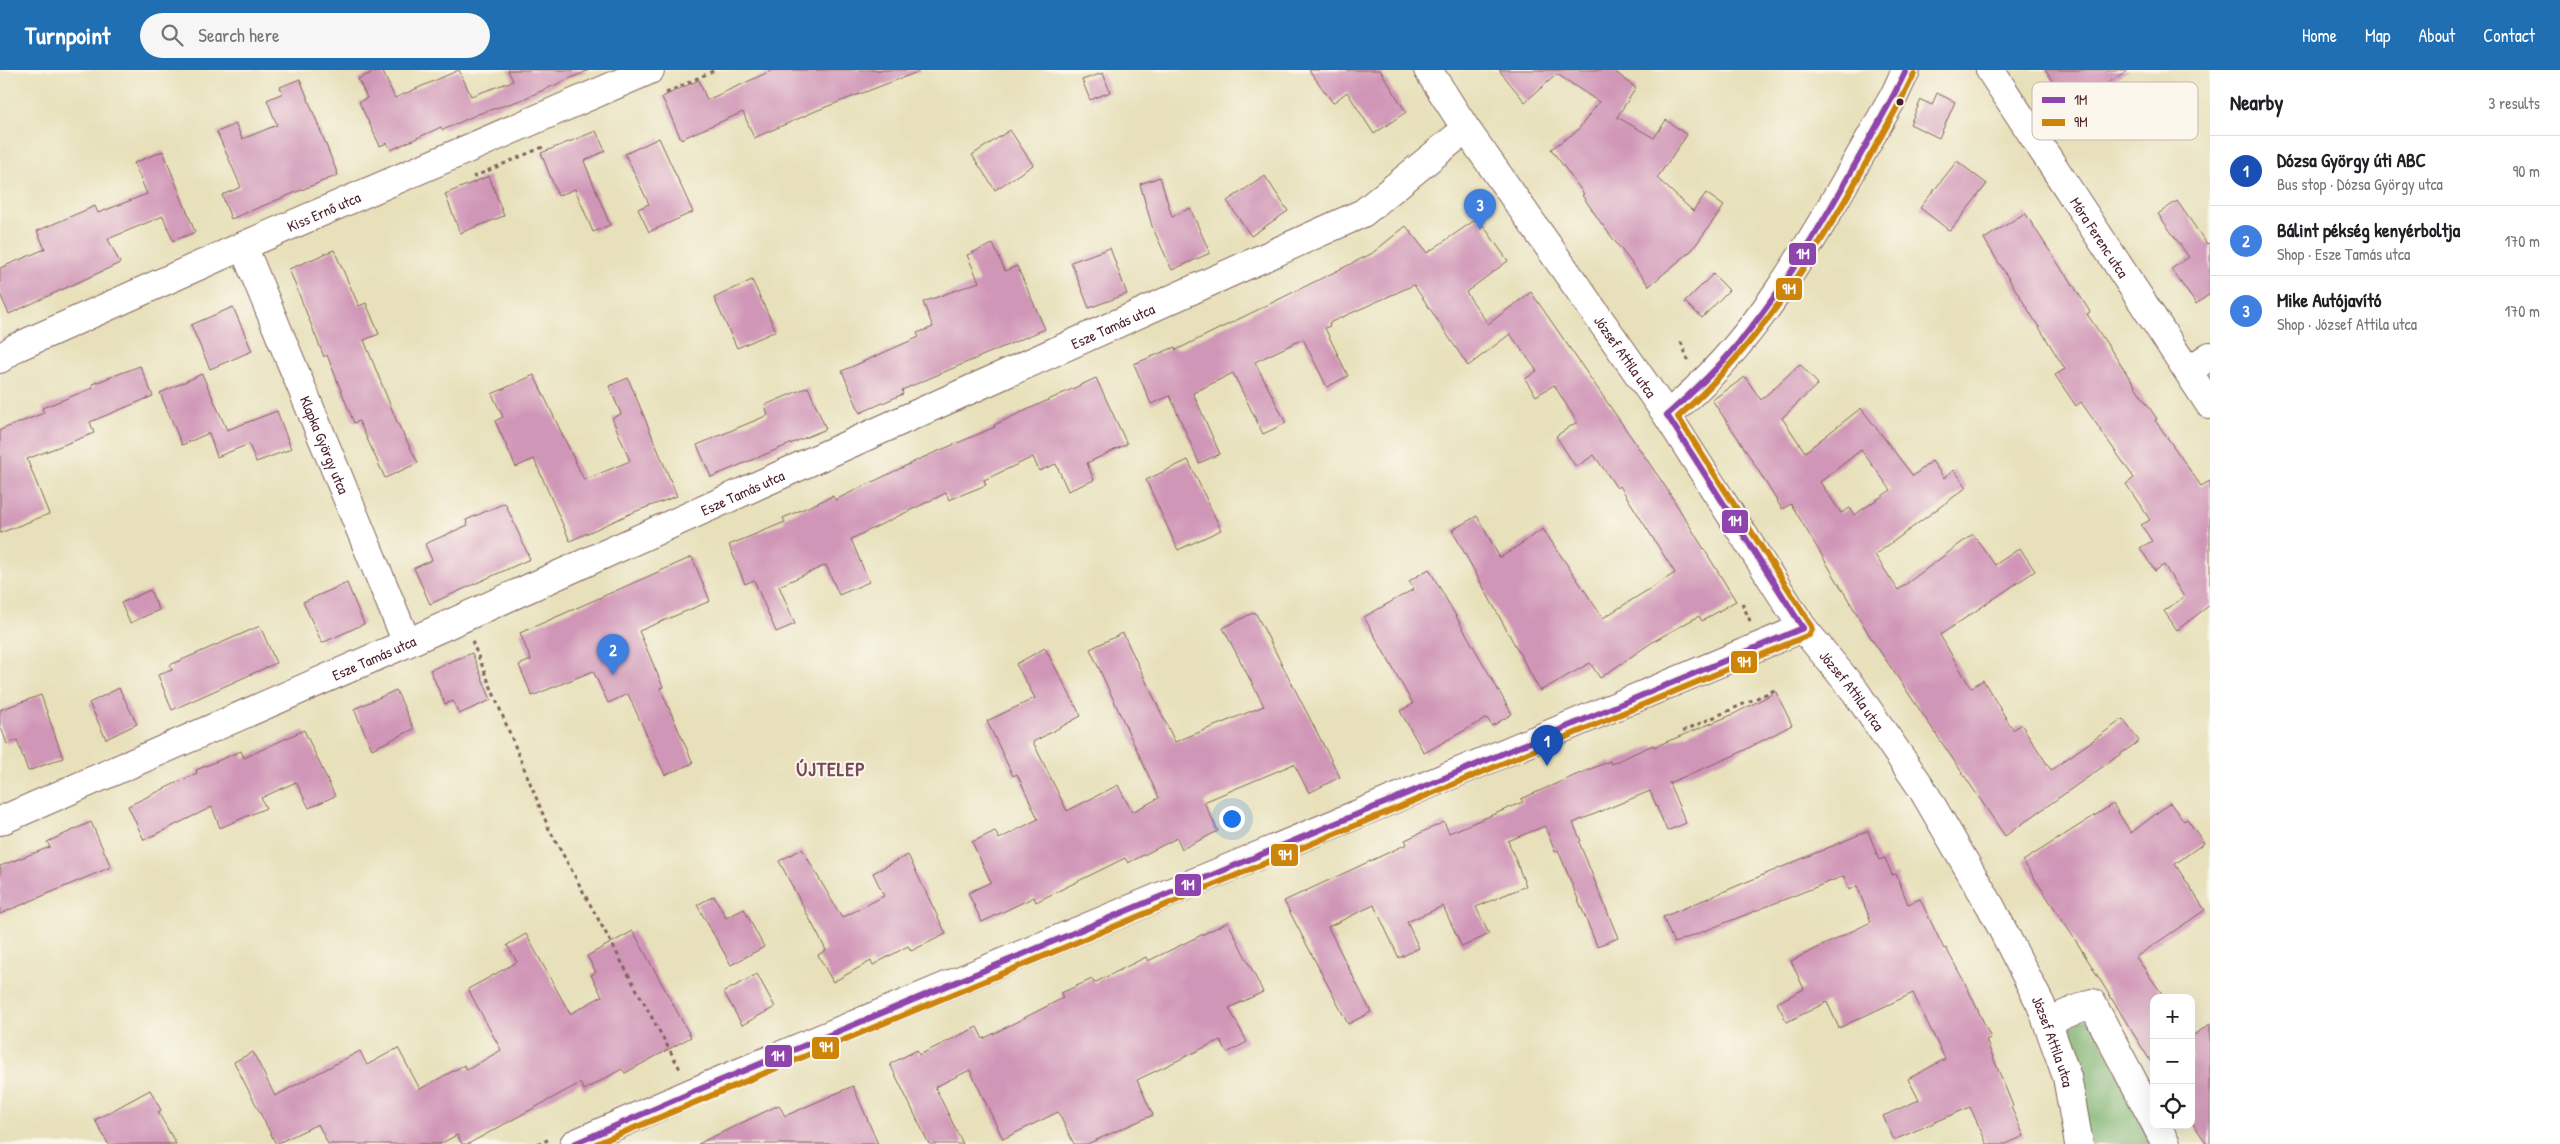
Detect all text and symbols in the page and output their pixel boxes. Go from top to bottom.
search box [140,13,490,58]
text: Turnpoint [25,19,110,51]
icon: search [158,21,186,49]
text: Search here [198,22,280,48]
text: Home [2302,23,2337,48]
text: Map [2365,23,2390,48]
text: About [2418,23,2455,48]
text: Contact [2483,23,2535,48]
legend [2032,82,2198,140]
text: Nearby [2230,88,2283,117]
text: 1M [2074,90,2087,109]
text: 3 results [2488,92,2540,114]
unlabelled marker [1895,97,1905,107]
text: 9M [2074,112,2087,131]
text: Dózsa György úti ABC [2277,147,2426,173]
text: 1 [2243,160,2249,182]
text: 90 m [2512,160,2540,182]
text: Bus stop · Dózsa György utca [2277,173,2443,195]
street label: Kiss Ernő utca [284,186,363,236]
pin: 3 [1464,189,1496,230]
street label: Móra Ferenc utca [2066,193,2134,282]
text: Bálint pékség kenyérboltja [2277,217,2460,243]
text: 2 [2242,230,2250,252]
text: 170 m [2505,230,2540,252]
line badge: 1M [1788,242,1817,266]
text: Shop · Esze Tamás utca [2277,243,2410,265]
text: 1M [1796,244,1810,263]
line badge: 9M [1775,277,1803,301]
text: 9M [1782,279,1796,298]
text: Mike Autójavító [2277,287,2381,313]
street label: Esze Tamás utca [1068,298,1158,354]
text: 3 [2242,300,2250,322]
text: 170 m [2505,300,2540,322]
street label: József Attila utca [1590,311,1662,402]
text: Shop · József Attila utca [2277,313,2417,335]
street label: Klapka György utca [295,392,355,497]
street label: Esze Tamás utca [697,464,788,520]
line badge: 1M [1721,509,1749,534]
text: 1M [1728,511,1742,530]
street label: Esze Tamás utca [329,630,419,685]
pin: 2 [597,634,629,675]
street label: József Attila utca [1815,646,1890,735]
line badge: 9M [1730,650,1758,674]
text: 9M [1737,652,1751,671]
pin: 1 [1531,725,1563,766]
district label: ÚJTELEP [796,755,866,782]
your location [1219,806,1245,832]
line badge: 9M [1270,843,1299,867]
text: 9M [1278,845,1292,864]
line badge: 1M [1174,873,1202,897]
text: 1M [1181,875,1195,894]
street label: József Attila utca [2027,992,2079,1089]
map controls [2150,994,2195,1129]
button: + [2150,994,2195,1039]
line badge: 9M [811,1036,840,1060]
text: 9M [819,1037,833,1056]
button: − [2150,1039,2195,1084]
line badge: 1M [764,1044,793,1068]
text: 1M [771,1046,785,1065]
button: locate [2150,1084,2195,1129]

